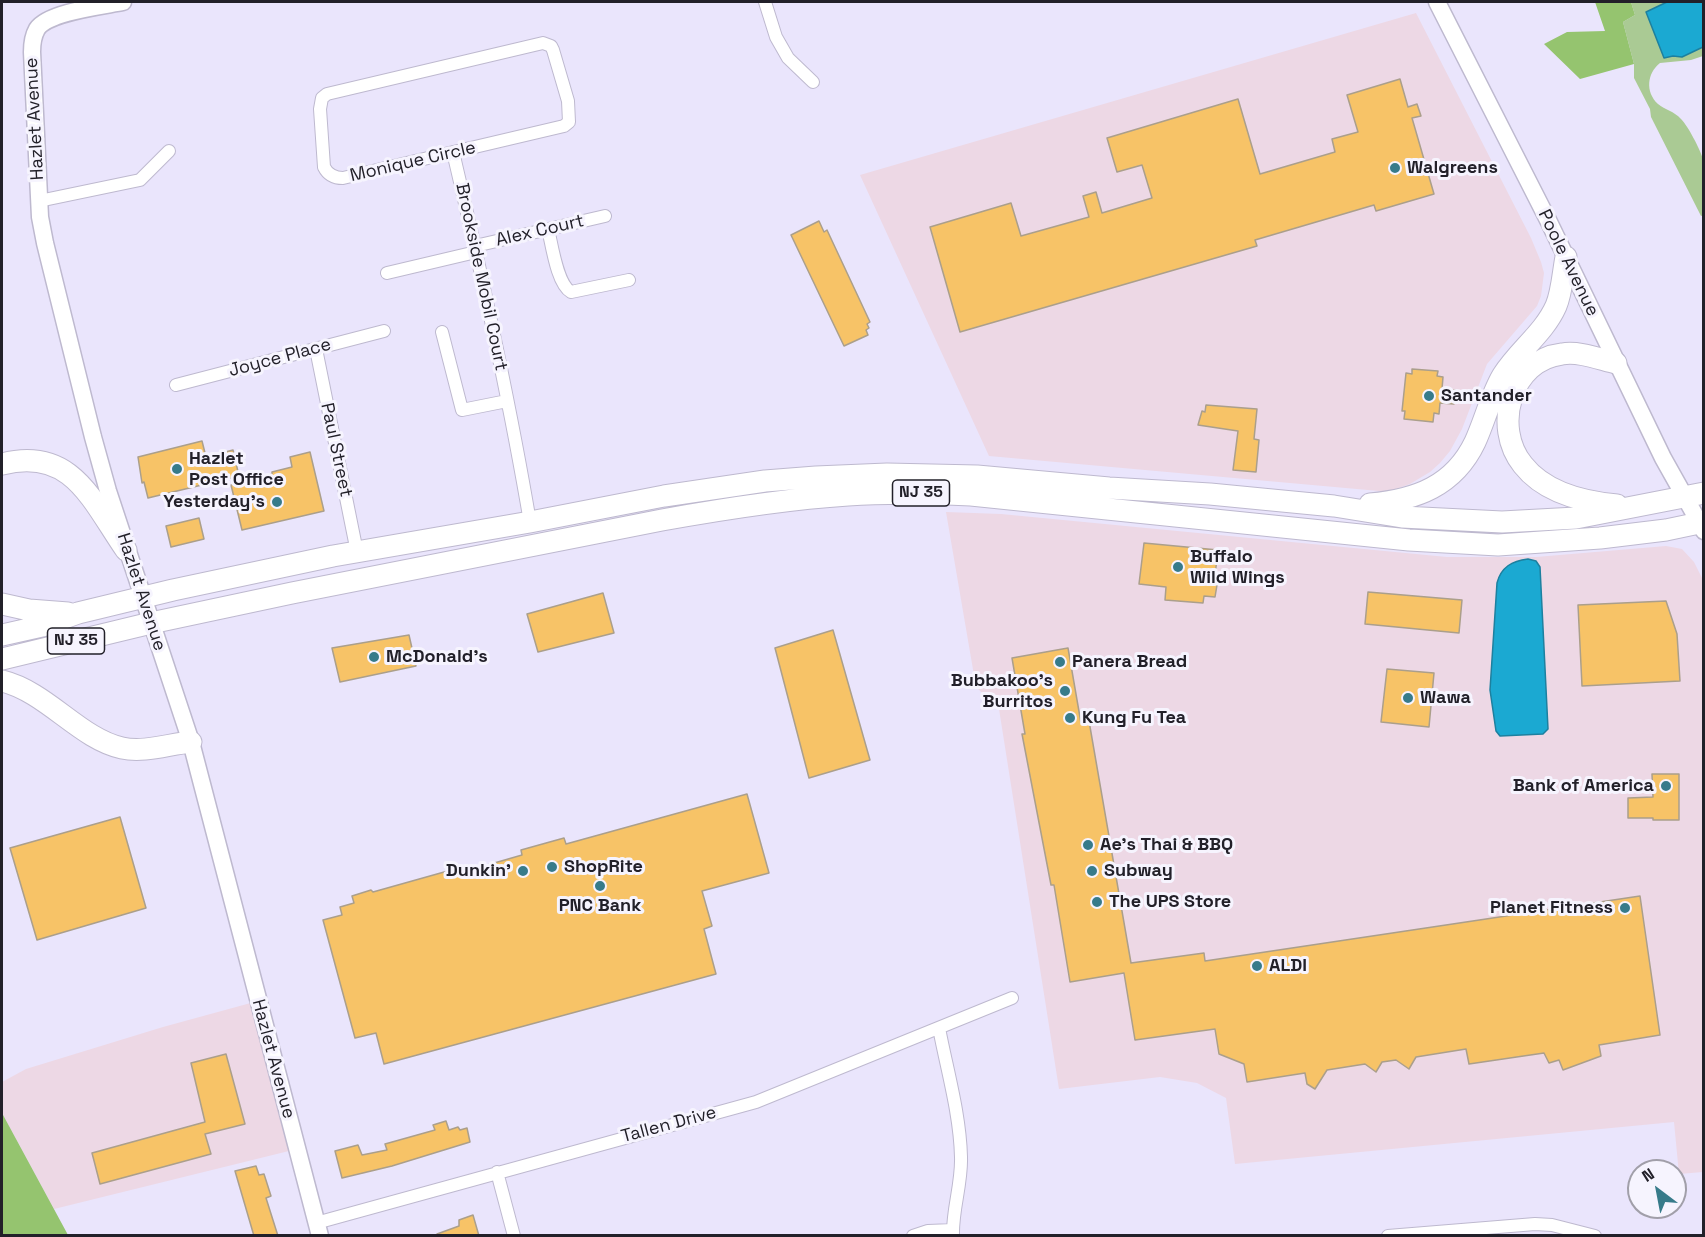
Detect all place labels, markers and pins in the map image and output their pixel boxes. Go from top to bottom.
place label: Walgreens [1407,157,1498,179]
marker: Walgreens [1388,161,1402,175]
place label: Santander [1441,385,1532,407]
marker: Santander [1422,389,1436,403]
place label: Hazlet Post Office [189,448,284,490]
marker: Hazlet Post Office [170,462,184,476]
place label: Yesterday's [163,491,265,513]
marker: Yesterday's [270,495,284,509]
place label: Buffalo Wild Wings [1190,546,1285,588]
marker: Buffalo Wild Wings [1171,560,1185,574]
place label: McDonald's [386,646,488,668]
marker: McDonald's [367,650,381,664]
place label: Panera Bread [1072,651,1187,673]
marker: Panera Bread [1053,655,1067,669]
place label: Bubbakoo's Burritos [951,670,1053,712]
marker: Bubbakoo's Burritos [1058,684,1072,698]
place label: Wawa [1420,687,1471,709]
marker: Wawa [1401,691,1415,705]
place label: Kung Fu Tea [1082,707,1186,729]
marker: Kung Fu Tea [1063,711,1077,725]
place label: Bank of America [1513,775,1654,797]
marker: Bank of America [1659,779,1673,793]
place label: Ae's Thai & BBQ [1100,834,1233,856]
marker: Ae's Thai & BBQ [1081,838,1095,852]
place label: ShopRite [564,856,643,878]
place label: Dunkin' [446,860,511,882]
marker: ShopRite [545,860,559,874]
place label: Subway [1104,860,1173,882]
marker: Dunkin' [516,864,530,878]
marker: Subway [1085,864,1099,878]
marker: PNC Bank [593,879,607,893]
place label: The UPS Store [1109,891,1231,913]
place label: PNC Bank [559,895,641,917]
marker: The UPS Store [1090,895,1104,909]
place label: Planet Fitness [1490,897,1613,919]
marker: Planet Fitness [1618,901,1632,915]
place label: ALDI [1269,955,1307,977]
marker: ALDI [1250,959,1264,973]

